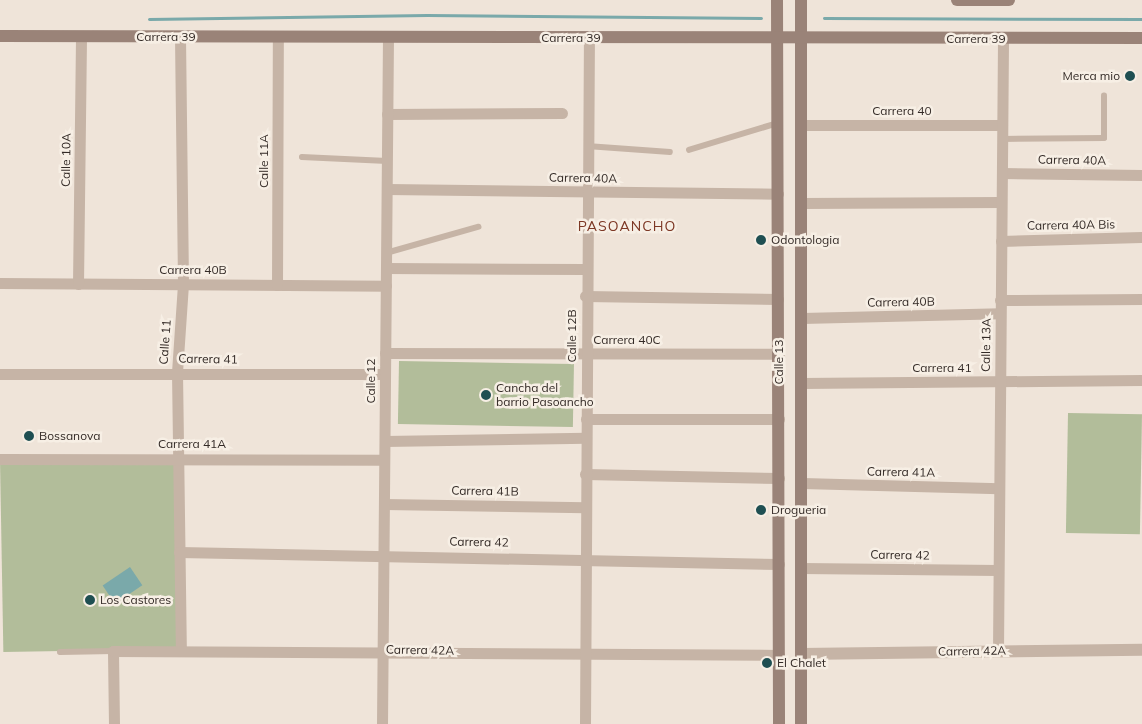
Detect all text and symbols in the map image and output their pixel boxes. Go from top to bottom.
street label: Carrera 39 [136,30,196,44]
street label: Carrera 39 [541,31,601,45]
street label: Carrera 39 [946,32,1006,46]
place label: Merca mio [1062,69,1120,83]
marker: Merca mio [1124,70,1136,82]
street label: Carrera 40 [872,104,932,118]
street label: Calle 10A [58,133,74,187]
street label: Calle 11A [257,134,271,188]
street label: Carrera 40A [1038,152,1106,168]
street label: Carrera 40A [549,170,617,186]
street label: Carrera 40A Bis [1027,217,1115,233]
district label: PASOANCHO [577,218,677,234]
place label: Odontologia [771,233,839,247]
marker: Odontologia [755,234,767,246]
street label: Carrera 40B [159,263,227,277]
street label: Carrera 40B [867,294,935,310]
street label: Calle 12B [565,309,579,363]
street label: Calle 13A [978,318,994,372]
street label: Calle 11 [156,319,174,365]
street label: Carrera 40C [593,333,661,347]
street label: Calle 13 [772,340,786,384]
street label: Carrera 41 [178,351,238,367]
street label: Calle 12 [364,359,378,403]
street label: Carrera 41 [912,361,972,375]
place label: Cancha del barrio Pasoancho [496,381,594,409]
marker: Cancha del barrio Pasoancho [480,389,492,401]
place label: Bossanova [39,429,100,443]
marker: Bossanova [23,430,35,442]
street label: Carrera 41A [158,437,226,451]
street label: Carrera 41A [867,464,935,480]
street label: Carrera 41B [451,483,519,499]
place label: Drogueria [771,503,826,517]
marker: Drogueria [755,504,767,516]
street label: Carrera 42 [449,534,509,550]
street label: Carrera 42 [870,547,930,563]
place label: Los Castores [100,593,171,607]
marker: Los Castores [84,594,96,606]
street label: Carrera 42A [386,642,454,658]
street label: Carrera 42A [938,643,1006,659]
place label: El Chalet [777,656,826,670]
marker: El Chalet [761,657,773,669]

